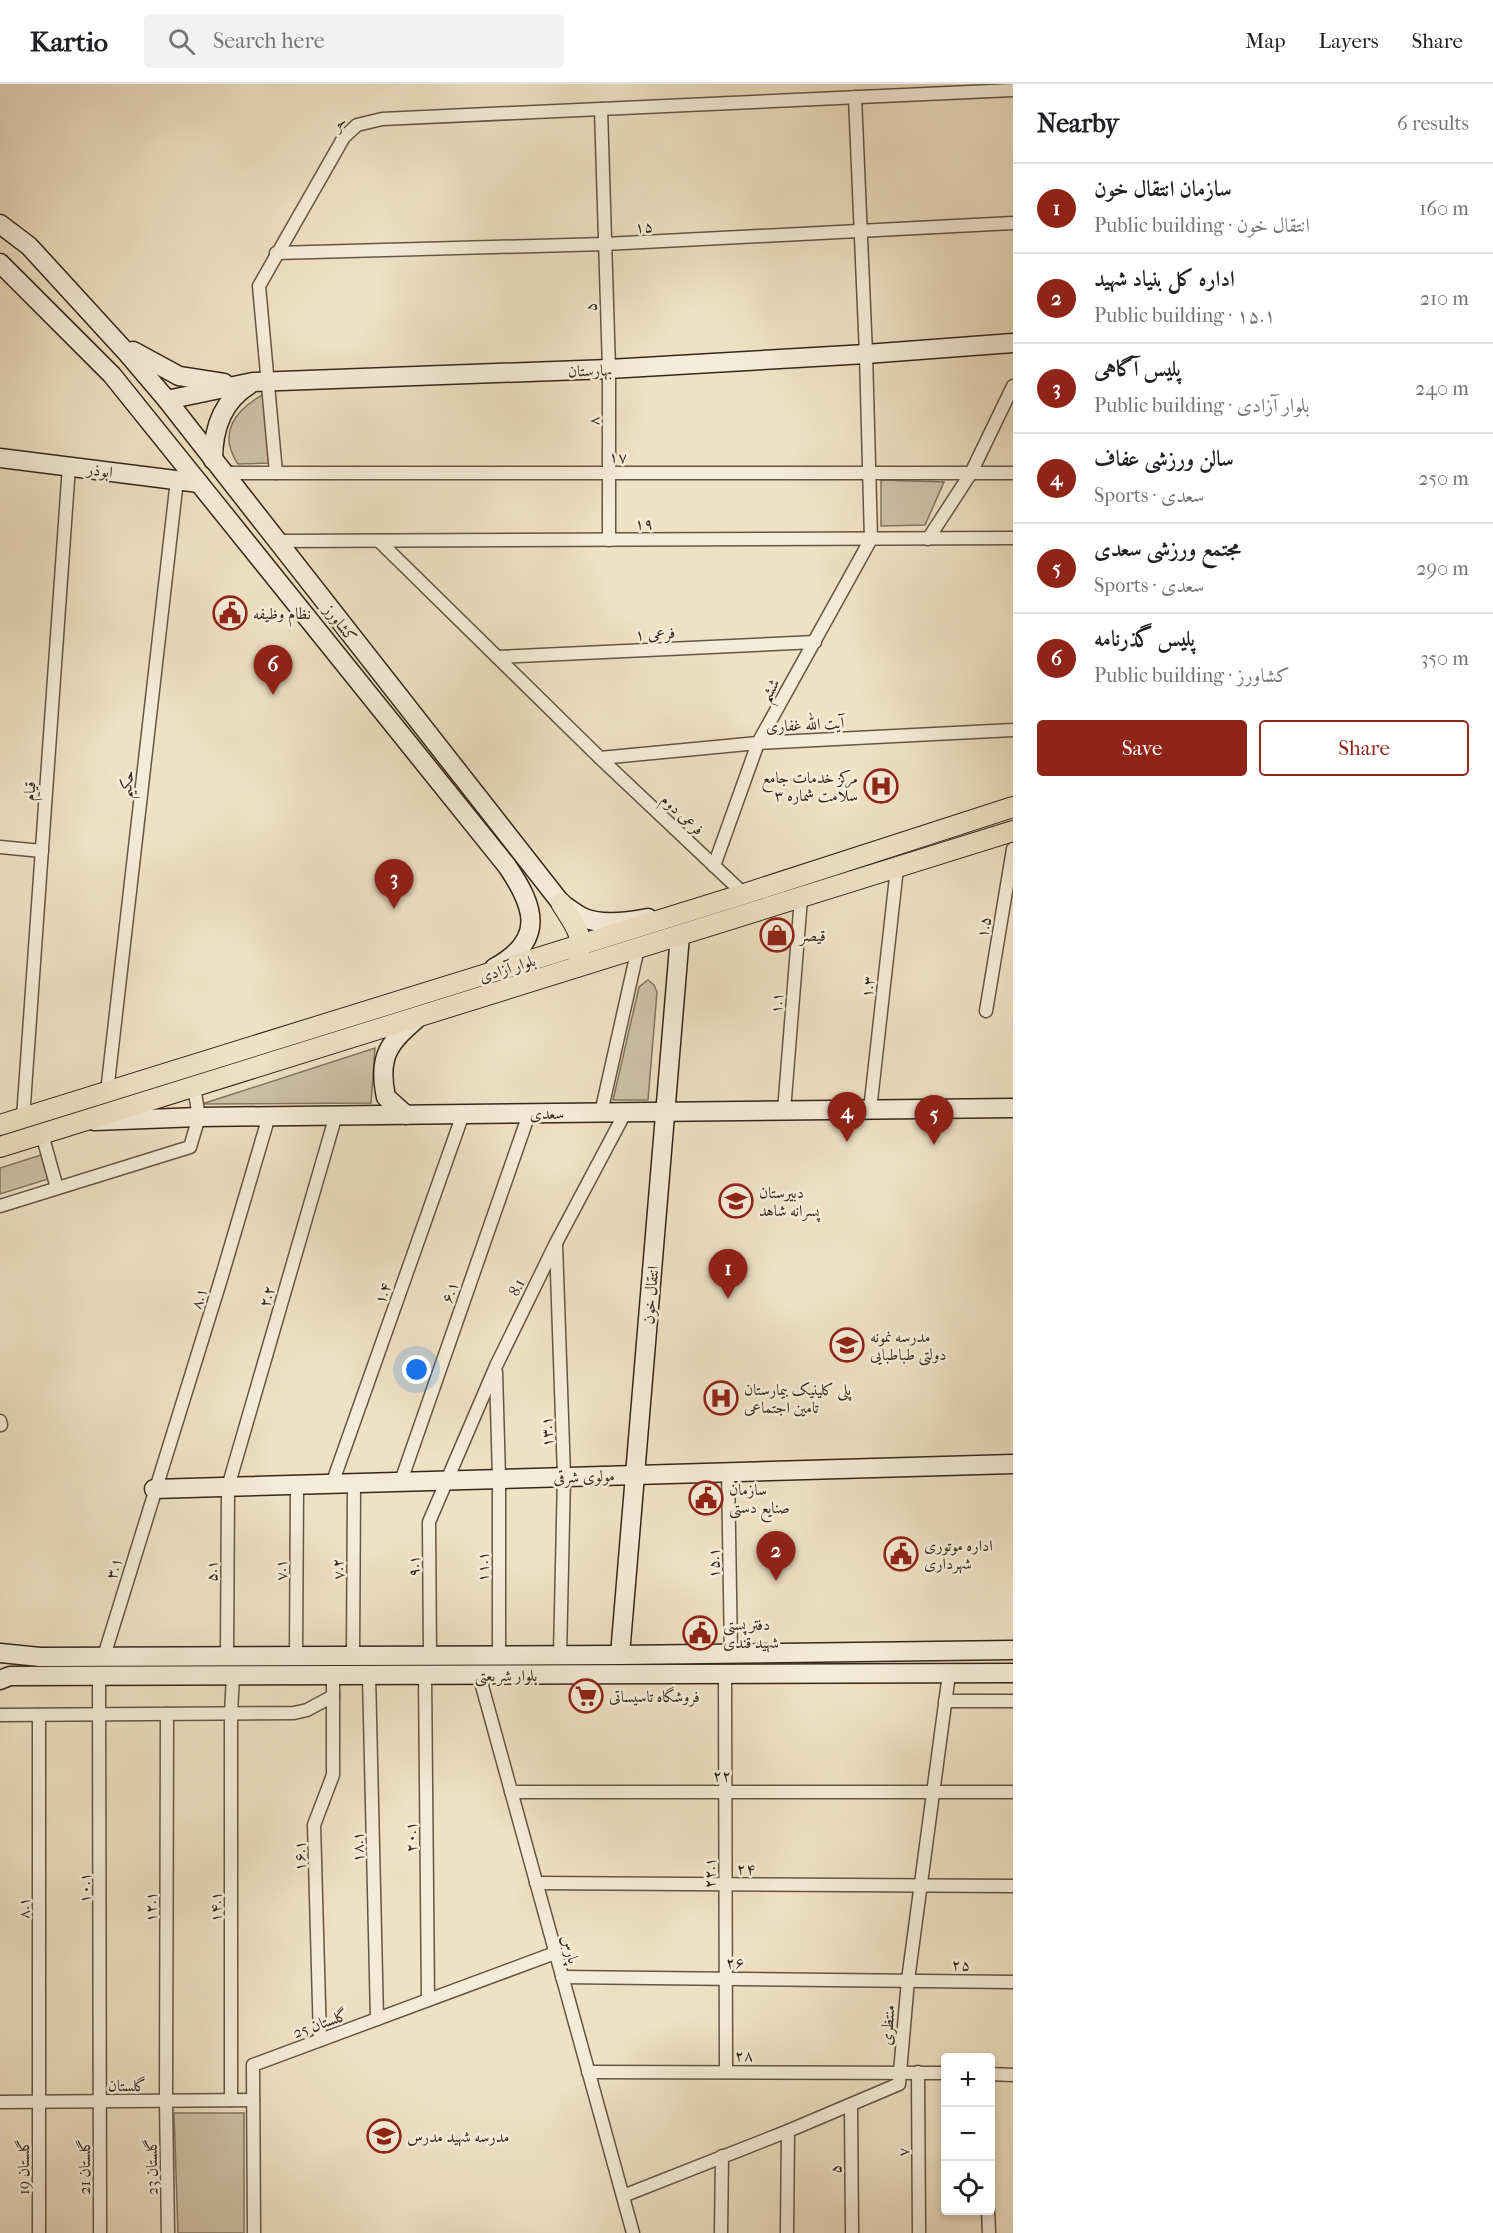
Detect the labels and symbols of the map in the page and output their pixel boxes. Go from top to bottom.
street label: حر [325,112,351,137]
street label: ۱۵ [634,217,654,236]
street label: ۵ [581,302,600,312]
street label: بهارستان [568,360,613,382]
street label: ۸ [584,416,603,426]
street label: ۱۷ [609,447,627,466]
street label: ابوذر [84,459,114,483]
street label: ۱۹ [635,514,653,533]
public building icon: نظام وظیفه [212,595,248,631]
street label: کشاورز [319,599,361,646]
place label: نظام وظیفه [253,604,311,628]
street label: فرعی ۱ [634,623,676,645]
pin: 6 [254,646,292,695]
street label: ششم [755,675,790,709]
street label: آیت الله غفاری [765,710,846,737]
place label: مرکز خدمات جامع سلامت شماره ۳ [761,768,858,805]
hospital icon: مرکز خدمات جامع سلامت شماره ۳ [863,768,899,804]
street label: حکیم [115,769,145,800]
street label: قیام [19,781,45,802]
street label: فرعی دوم [654,790,708,843]
pin: 3 [374,860,414,909]
street label: ۱.۵ [972,915,995,939]
shop icon: قیصر [759,917,795,953]
place label: قیصر [798,926,826,946]
street label: بلوار آزادی [477,951,538,986]
street label: ۱.۳ [857,975,878,999]
street label: ۱.۱ [766,991,787,1015]
pin: 4 [828,1092,866,1142]
pin: 5 [914,1096,954,1145]
street label: سعدی [529,1104,565,1123]
school or university icon: دبیرستان پسرانه شاهد [718,1183,754,1219]
place label: دبیرستان پسرانه شاهد [759,1183,821,1223]
pin: 1 [708,1250,748,1299]
street label: انتقال خون [638,1265,664,1325]
street label: 8.1 [504,1275,529,1299]
street label: ۶.۱ [437,1279,462,1306]
street label: ۱.۴ [370,1280,395,1307]
street label: ۲.۲ [254,1283,279,1309]
street label: ۸.۱ [186,1285,211,1311]
school or university icon: مدرسه نمونه دولتی طباطبایی [829,1327,865,1363]
place label: مدرسه نمونه دولتی طباطبایی [870,1327,947,1366]
your location [402,1355,431,1384]
hospital icon: پلی کلینیک بیمارستان تامین اجتماعی [703,1380,739,1416]
place label: پلی کلینیک بیمارستان تامین اجتماعی [744,1380,852,1417]
street label: ۱۳.۱ [536,1416,557,1448]
street label: مولوی شرقی [553,1466,615,1488]
public building icon: سازمان صنایع دستی [688,1480,724,1516]
place label: سازمان صنایع دستی [729,1480,790,1523]
pin: 2 [756,1532,796,1581]
public building icon: اداره موتوری شهرداری [883,1536,919,1572]
place label: اداره موتوری شهرداری [924,1536,993,1574]
street label: ۱۵.۱ [704,1547,723,1579]
street label: ۱۱.۱ [473,1551,492,1583]
street label: ۳.۱ [101,1555,126,1581]
street label: ۹.۱ [404,1555,423,1577]
street label: ۷.۲ [328,1558,347,1580]
street label: ۷.۱ [271,1559,290,1581]
street label: ۵.۱ [202,1560,221,1582]
public building icon: دفتر پستی شهید قندی [682,1615,718,1651]
place label: دفتر پستی شهید قندی [723,1615,779,1653]
street label: بلوار شریعتی [475,1666,537,1687]
supermarket icon: فروشگاه تاسیساتی [568,1678,604,1714]
place label: فروشگاه تاسیساتی [609,1686,700,1707]
street label: ۲۲ [713,1766,731,1785]
street label: ۲۰.۱ [401,1821,420,1853]
street label: ۱۸.۱ [348,1831,367,1863]
street label: ۱۶.۱ [290,1840,309,1872]
street label: ۲۲.۱ [700,1857,719,1889]
street label: ۲۴ [736,1859,756,1878]
street label: ۱۰.۱ [75,1872,94,1904]
street label: ۱۲.۱ [141,1891,160,1923]
street label: ۱۴.۱ [206,1891,225,1923]
street label: ۸.۱ [14,1897,33,1919]
street label: پارس [556,1933,584,1967]
street label: ۲۶ [726,1953,744,1972]
street label: ۲۵ [951,1955,971,1974]
street label: منتظری [876,2004,900,2046]
street label: گلستان 25 [290,2005,350,2042]
street label: ۲۸ [735,2046,753,2065]
street label: گلستان [108,2076,146,2095]
school or university icon: مدرسه شهید مدرس [366,2118,402,2154]
place label: مدرسه شهید مدرس [407,2127,509,2147]
street label: گلستان 19 [14,2139,33,2195]
street label: گلستان 21 [75,2139,94,2195]
street label: گلستان 23 [142,2139,161,2195]
street label: ۷ [893,2147,912,2157]
street label: ۵ [826,2164,845,2174]

